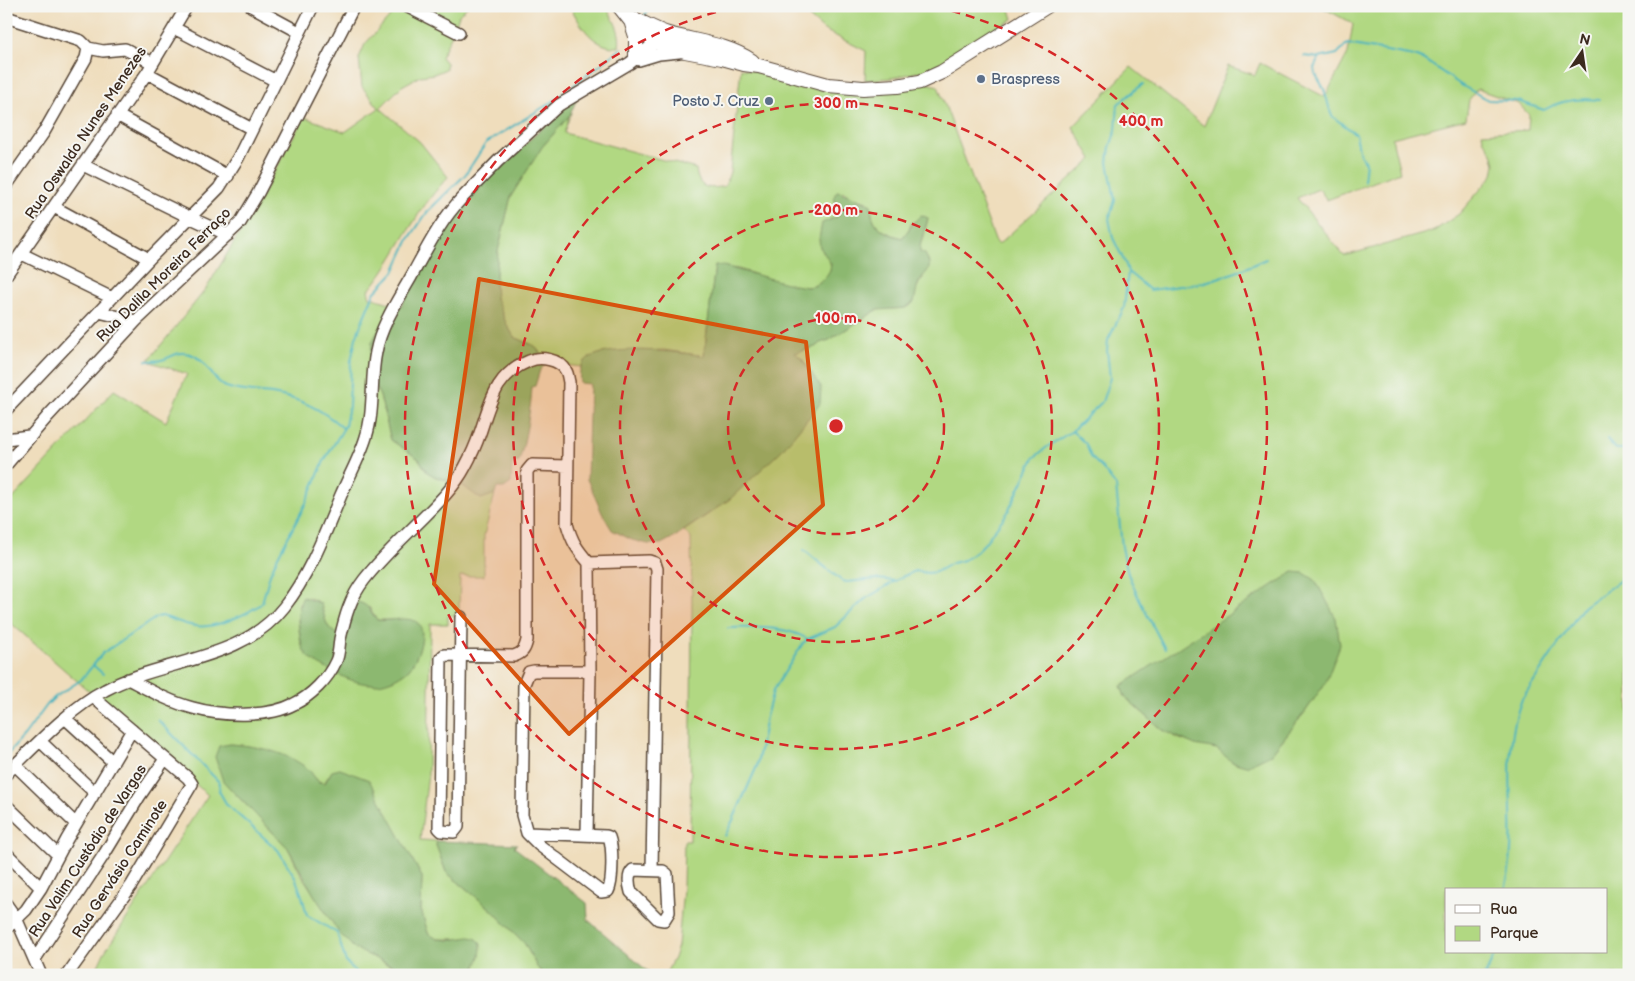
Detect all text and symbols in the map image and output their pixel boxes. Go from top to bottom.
north arrow [1558,28,1608,78]
text: N [1578,30,1592,49]
street label: Rua Oswaldo Nunes Menezes [21,43,151,223]
place label: Braspress [991,70,1060,89]
marker: Braspress [975,73,987,85]
place label: Posto J. Cruz [672,92,760,111]
text: 300 m [814,94,858,113]
marker: Posto J. Cruz [763,95,775,107]
text: 400 m [1119,112,1163,131]
text: 200 m [814,201,858,220]
street label: Rua Dalila Moreira Ferraço [93,204,235,346]
text: 100 m [815,309,857,328]
centre of rings [827,417,845,435]
street label: Rua Valim Custódio de Vargas [25,761,151,941]
street label: Rua Gervásio Caminote [68,796,172,942]
legend [1445,888,1608,954]
text: Rua [1490,900,1518,919]
text: Parque [1490,924,1539,943]

